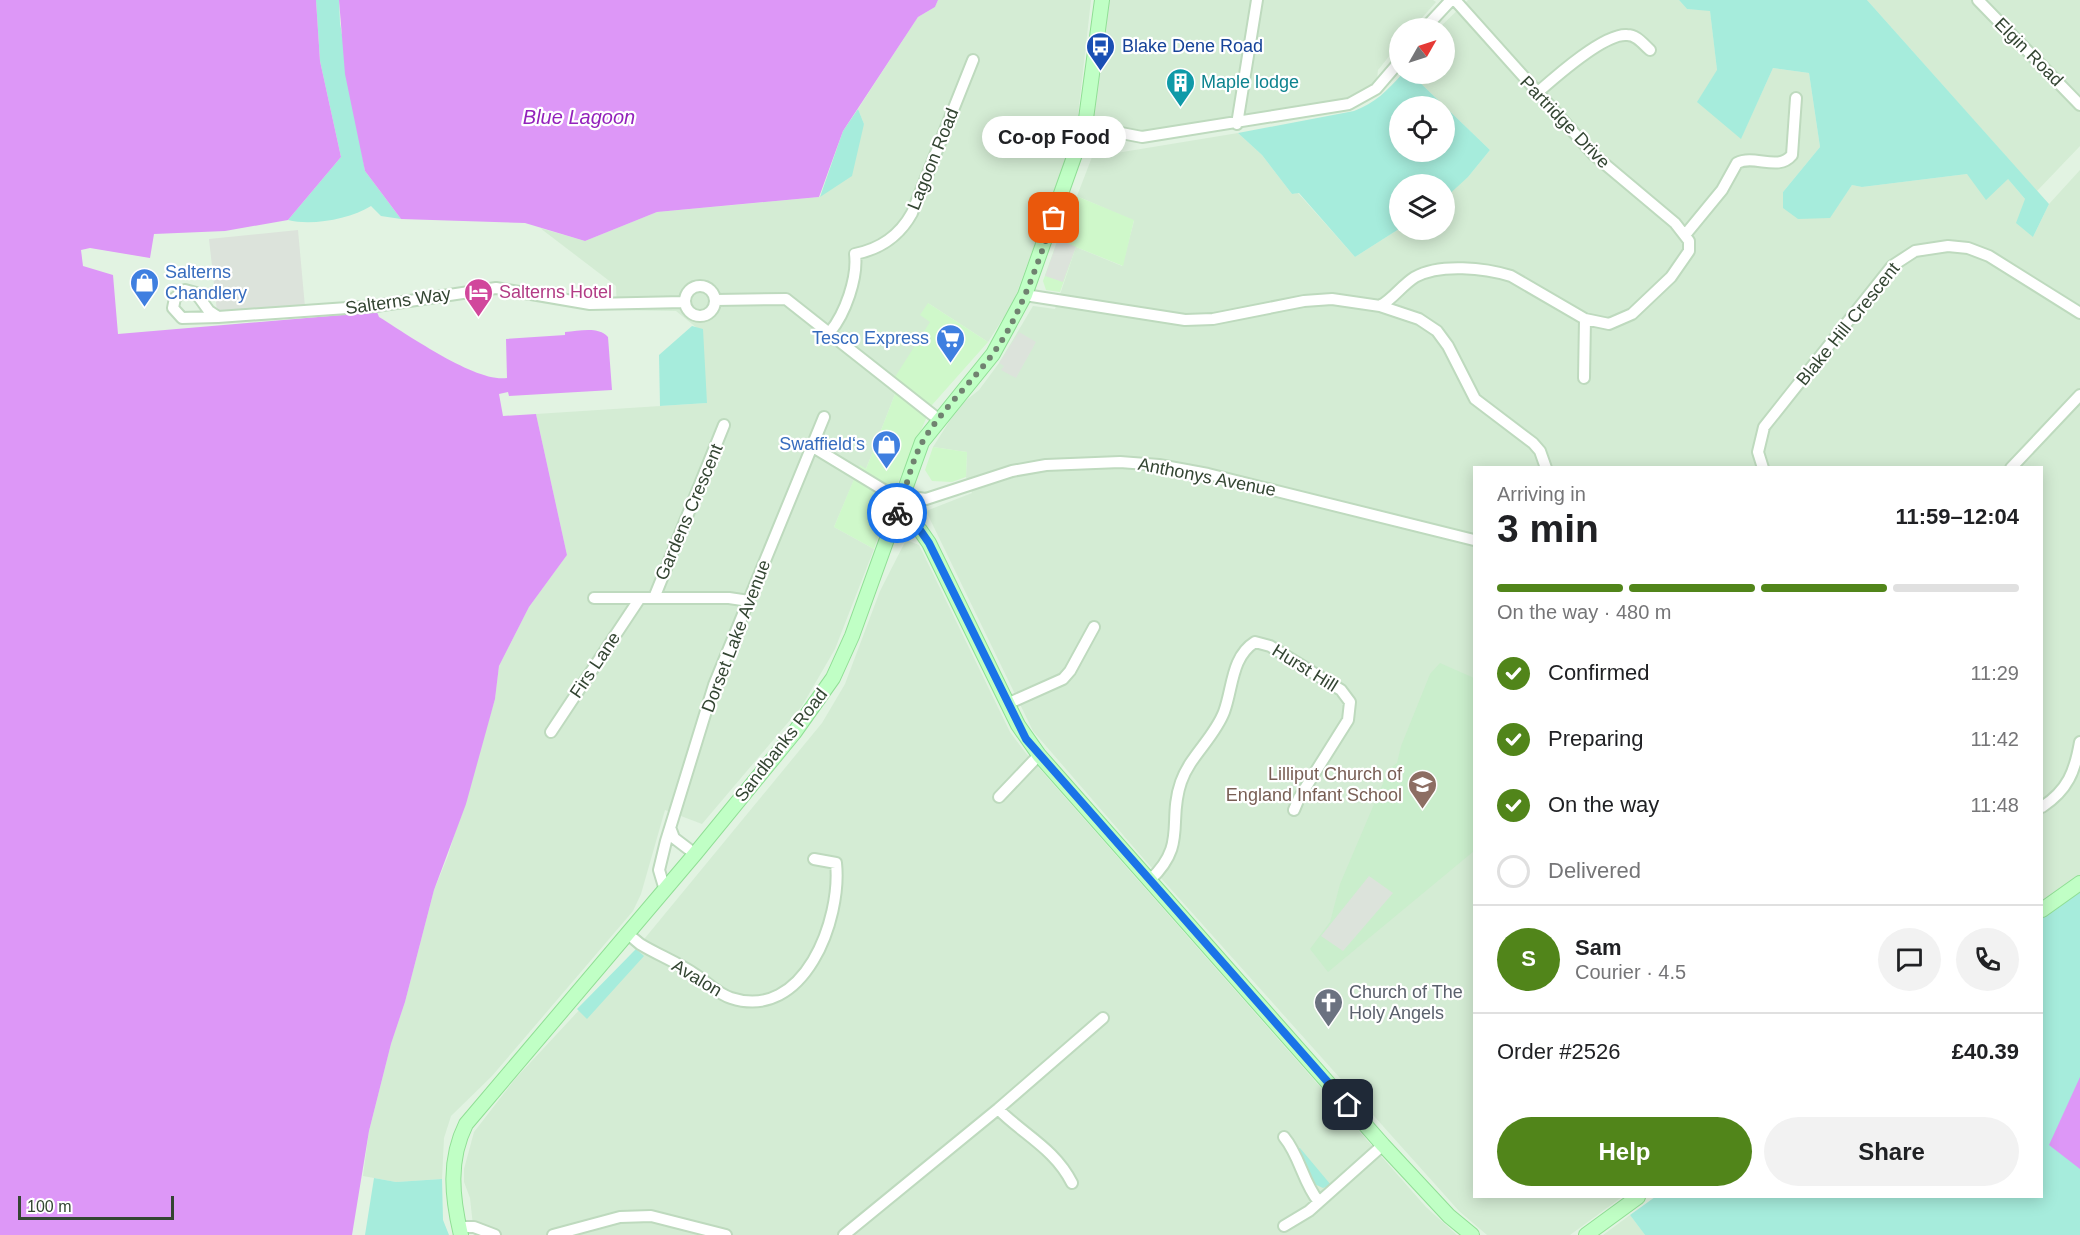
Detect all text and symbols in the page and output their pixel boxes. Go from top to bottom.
street label: Elgin Road [1991,14,2067,90]
north arrow [1389,18,1455,84]
map controls [1389,18,1455,240]
bus stop icon: Blake Dene Road [1085,30,1117,72]
place label: Blake Dene Road [1122,36,1263,56]
building icon: Maple lodge [1164,66,1196,108]
place label: Maple lodge [1201,72,1299,92]
street label: Partridge Drive [1516,72,1614,172]
button: locate [1389,96,1455,162]
street label: Lagoon Road [903,105,963,213]
water label: Blue Lagoon [523,106,635,128]
callout: Co-op Food [982,116,1126,158]
text: Co-op Food [998,126,1110,148]
button: layers [1389,174,1455,240]
pin [1028,192,1079,243]
icon: bag [1037,201,1070,234]
street label: Blake Hill Crescent [1792,259,1904,389]
place label: Salterns Chandlery [165,262,247,303]
shop icon: Salterns Chandlery [128,266,160,308]
hotel icon: Salterns Hotel [462,276,494,318]
place label: Salterns Hotel [499,282,612,302]
street label: Salterns Way [344,284,452,318]
supermarket icon: Tesco Express [934,322,966,364]
place label: Tesco Express [812,328,929,348]
shop icon: Swaffield‘s [870,428,902,470]
place label: Swaffield‘s [779,434,865,454]
street label: Gardens Crescent [651,441,727,583]
street label: Anthonys Avenue [1136,454,1278,500]
courier [867,483,927,543]
text: Arriving in [1497,483,1586,505]
icon: bike [881,497,914,530]
text: 11:59–12:04 [1895,504,2019,529]
text: 3 min [1497,507,1599,550]
street label: Dorset Lake Avenue [698,557,774,715]
text: On the way · 480 m [1497,601,1672,623]
street label: Firs Lane [566,628,624,702]
street label: Hurst Hill [1269,640,1341,696]
icon: check [1497,657,1530,690]
text: Confirmed [1548,660,1649,685]
text: 11:29 [1970,662,2019,684]
street label: Sandbanks Road [731,684,831,806]
icon: check [1497,723,1530,756]
text: Preparing [1548,726,1643,751]
text: 11:42 [1970,728,2019,750]
place label: Lilliput Church of England Infant School [1226,764,1403,805]
school or university icon: Lilliput Church of England Infant School [1407,768,1439,810]
icon: check [1497,789,1530,822]
text: On the way [1548,792,1659,817]
text: 11:48 [1970,794,2019,816]
text: Delivered [1548,858,1641,883]
button: chat [1878,928,1941,991]
button: phone [1956,928,2019,991]
text: Sam [1575,935,1621,960]
text: S [1521,946,1536,971]
street label: Avalon [668,955,726,1001]
text: Courier · 4.5 [1575,961,1686,983]
place label: Church of The Holy Angels [1349,982,1463,1023]
church icon: Church of The Holy Angels [1312,986,1344,1028]
text: Order #2526 [1497,1039,1621,1064]
text: £40.39 [1952,1039,2019,1064]
pin [1322,1079,1373,1130]
icon: home [1331,1088,1364,1121]
button: Help [1497,1117,1752,1186]
button: Share [1764,1117,2019,1186]
scale bar [18,1193,174,1220]
text: 100 m [27,1198,71,1215]

